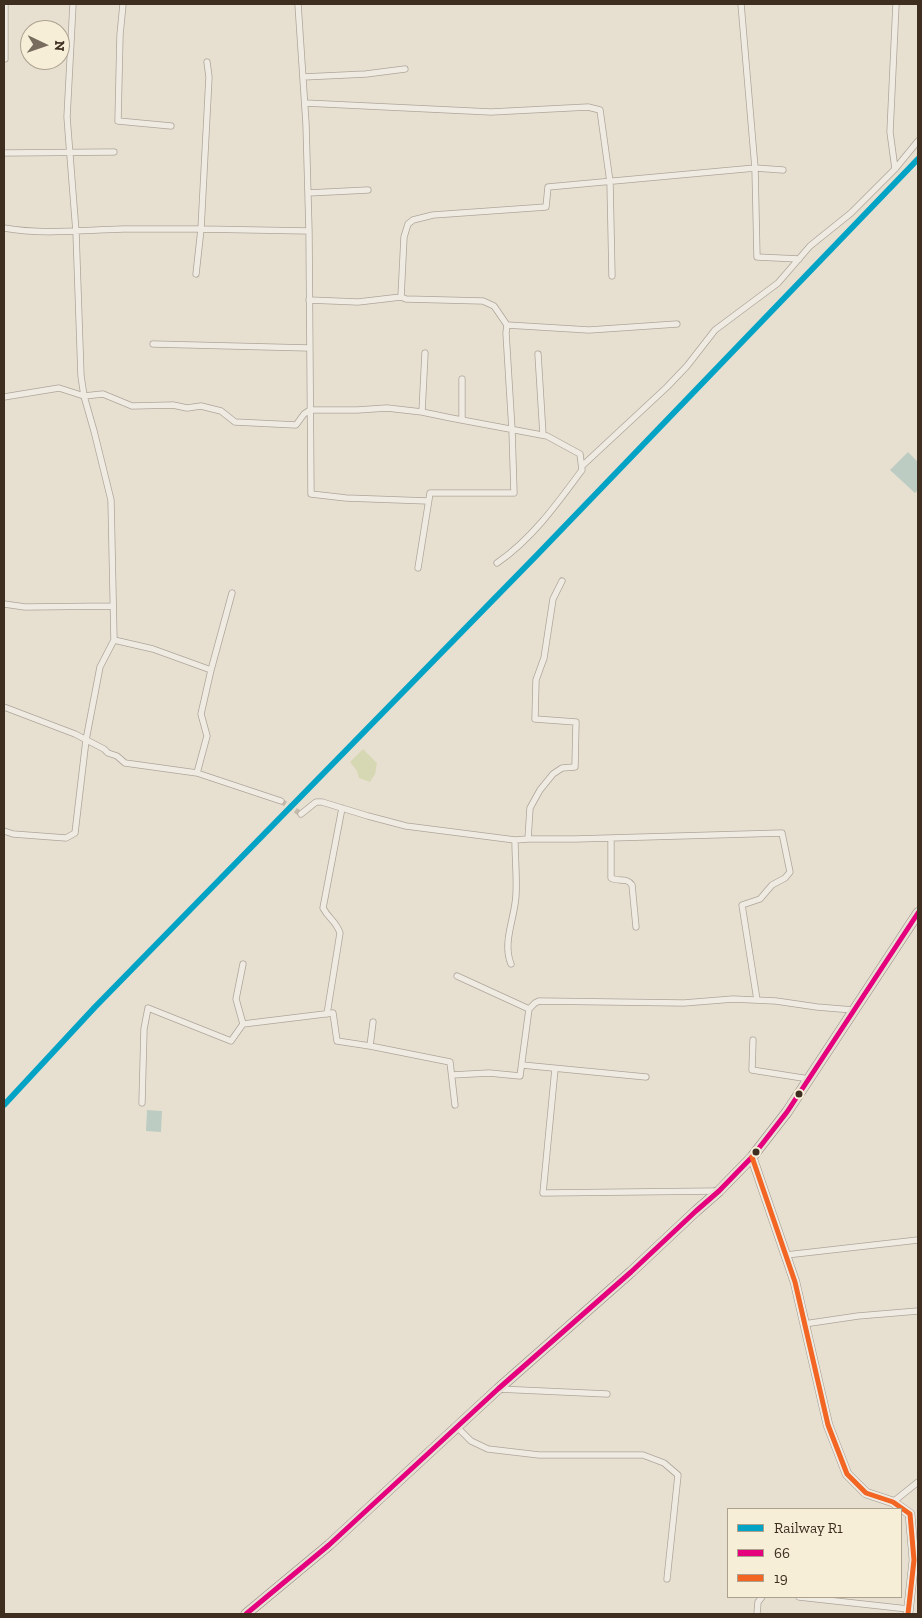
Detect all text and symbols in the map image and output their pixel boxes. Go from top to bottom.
north arrow [20,20,70,70]
text: N [51,40,68,52]
unlabelled marker [794,1089,804,1099]
unlabelled marker [751,1147,761,1157]
legend [727,1508,902,1598]
text: Railway R1 [774,1519,843,1537]
text: 66 [774,1544,790,1562]
text: 19 [774,1569,788,1587]

